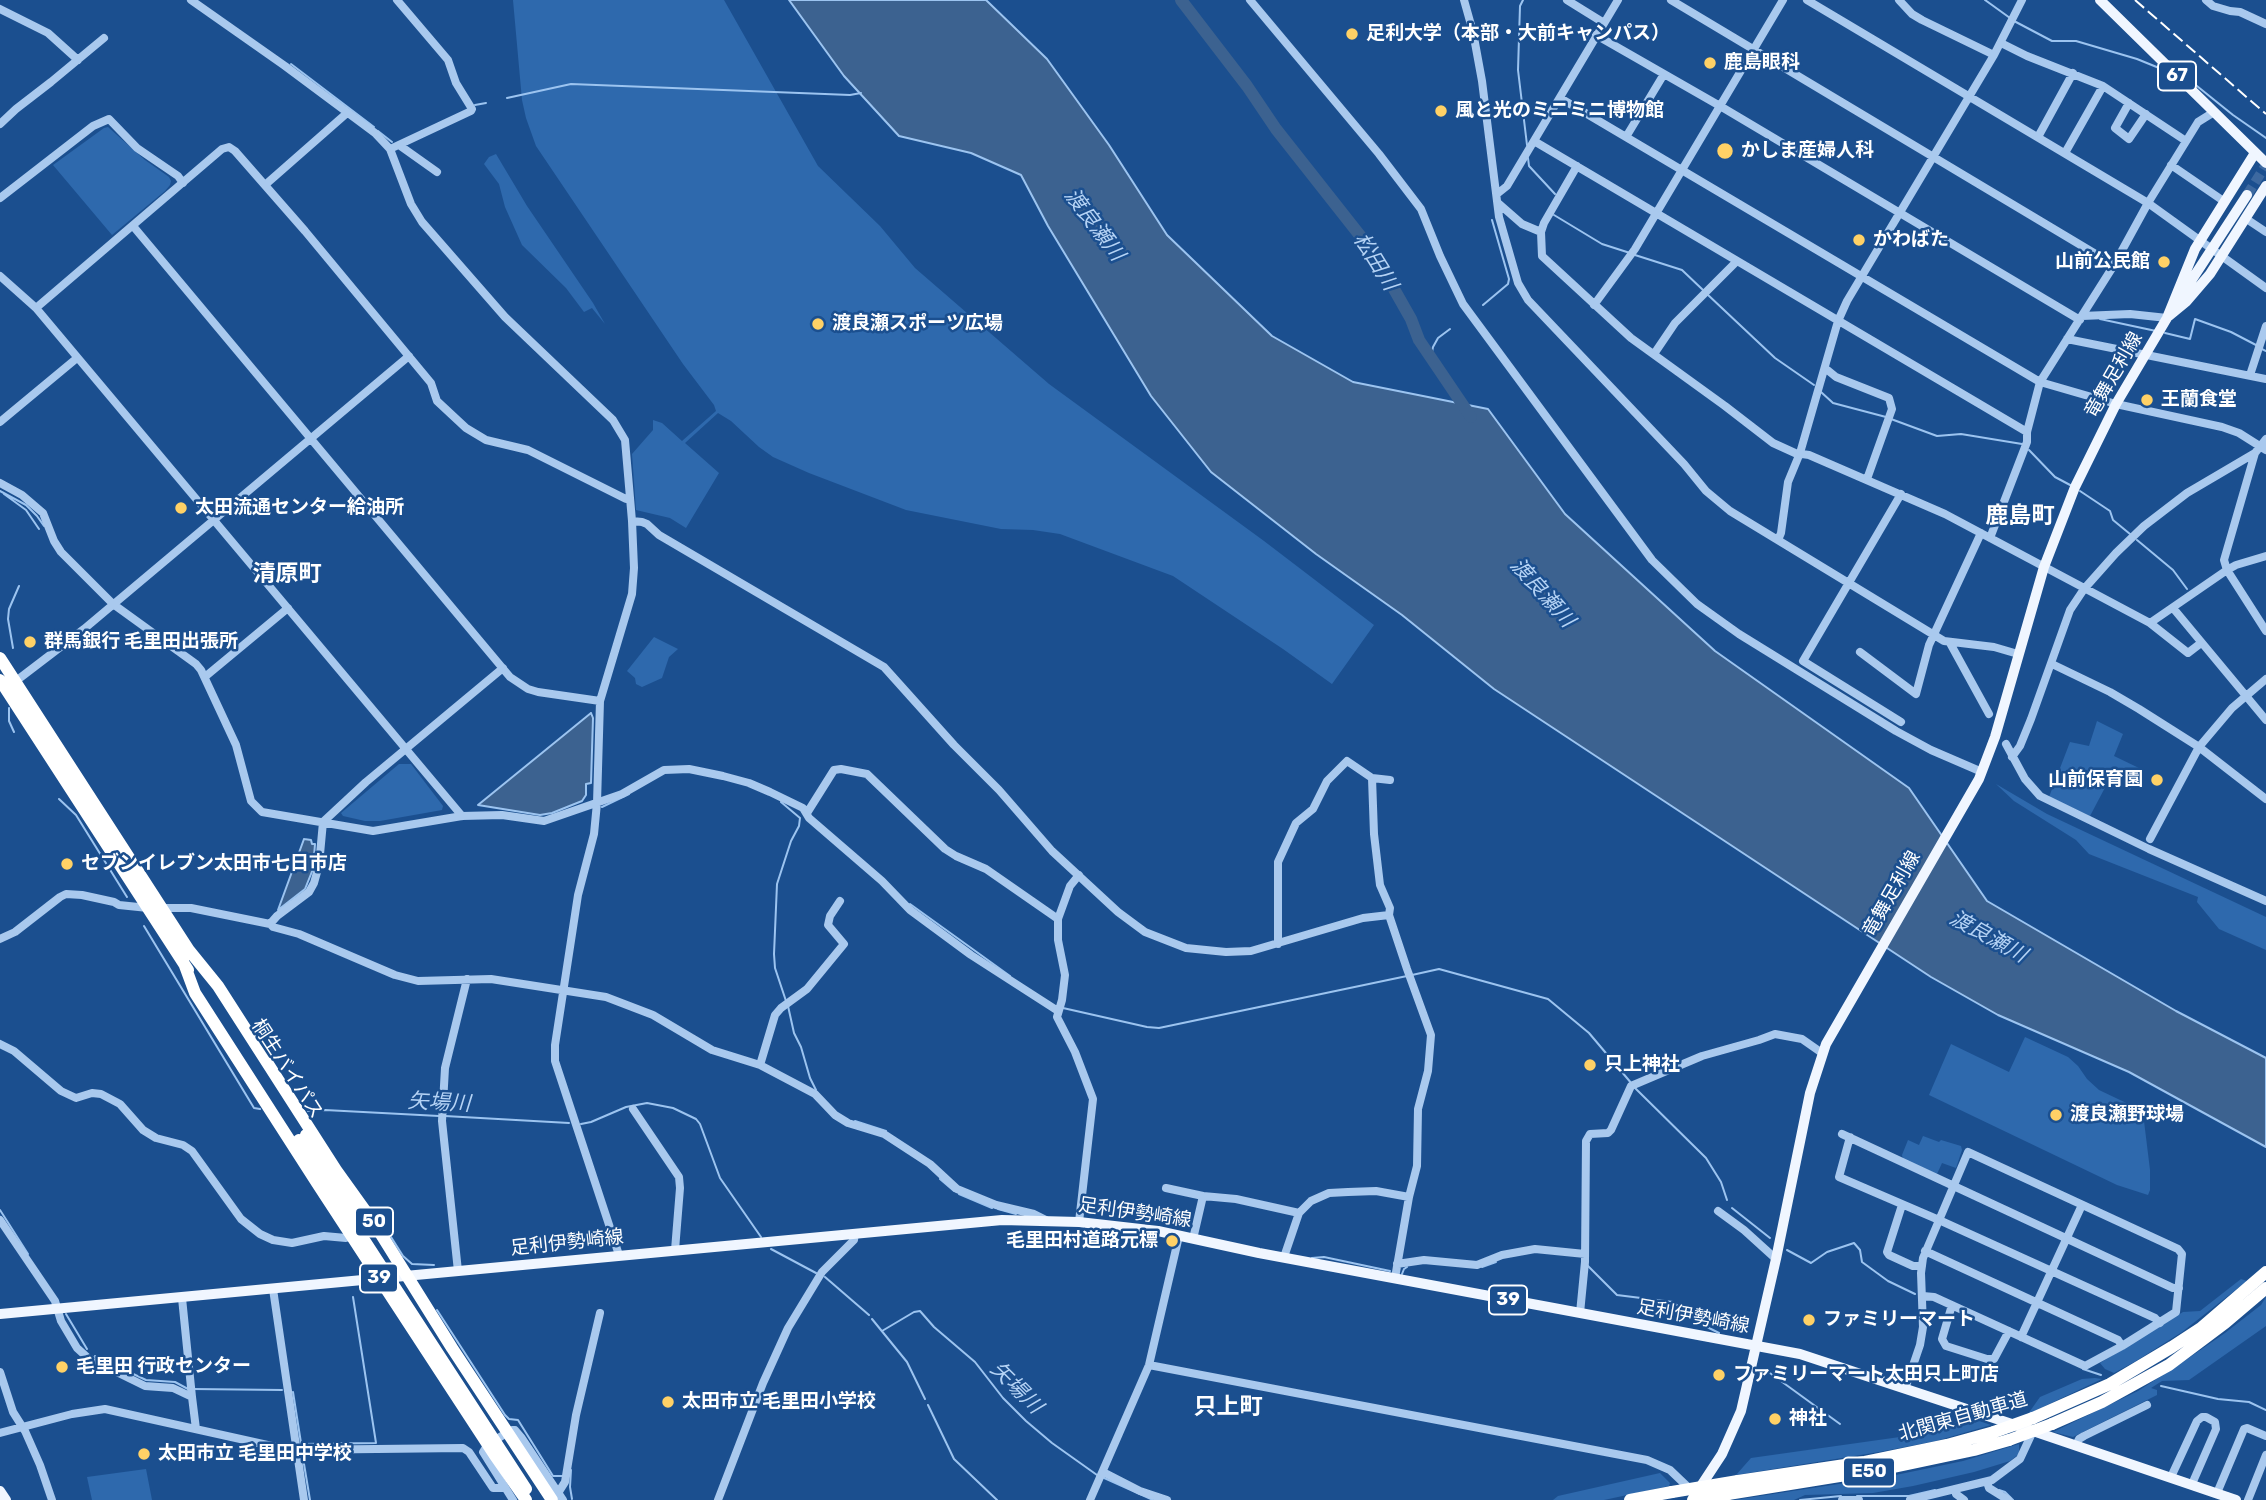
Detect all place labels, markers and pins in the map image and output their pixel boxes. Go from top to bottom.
place label: 足利大学（本部・大前キャンパス） [1366,23,1670,45]
marker: 足利大学（本部・大前キャンパス） [1344,26,1360,42]
place label: 鹿島眼科 [1724,52,1800,74]
marker: 鹿島眼科 [1702,55,1718,71]
place label: 風と光のミニミニ博物館 [1455,100,1664,122]
marker: 風と光のミニミニ博物館 [1433,103,1449,119]
place label: かしま産婦人科 [1741,140,1874,162]
marker: かしま産婦人科 [1715,141,1735,161]
place label: かわばた [1873,229,1949,251]
marker: かわばた [1851,232,1867,248]
place label: 山前公民館 [2055,251,2150,273]
marker: 山前公民館 [2156,254,2172,270]
place label: 渡良瀬スポーツ広場 [832,313,1003,335]
marker: 渡良瀬スポーツ広場 [810,316,826,332]
place label: 王蘭食堂 [2161,389,2237,411]
marker: 王蘭食堂 [2139,392,2155,408]
place label: 太田流通センター給油所 [195,497,404,519]
marker: 太田流通センター給油所 [173,500,189,516]
place label: 群馬銀行 毛里田出張所 [44,631,238,653]
marker: 群馬銀行 毛里田出張所 [22,634,38,650]
place label: 山前保育園 [2048,769,2143,791]
marker: 山前保育園 [2149,772,2165,788]
place label: セブンイレブン太田市七日市店 [81,853,347,875]
marker: セブンイレブン太田市七日市店 [59,856,75,872]
place label: 只上神社 [1604,1054,1680,1076]
marker: 只上神社 [1582,1057,1598,1073]
place label: 渡良瀬野球場 [2070,1104,2184,1126]
marker: 渡良瀬野球場 [2048,1107,2064,1123]
place label: 毛里田村道路元標 [1006,1230,1158,1252]
marker: 毛里田村道路元標 [1164,1233,1180,1249]
place label: ファミリーマート [1823,1309,1975,1331]
marker: ファミリーマート [1801,1312,1817,1328]
place label: 毛里田 行政センター [76,1356,251,1378]
marker: 毛里田 行政センター [54,1359,70,1375]
place label: ファミリーマート太田只上町店 [1733,1364,1999,1386]
marker: ファミリーマート太田只上町店 [1711,1367,1727,1383]
place label: 太田市立 毛里田小学校 [682,1391,876,1413]
marker: 太田市立 毛里田小学校 [660,1394,676,1410]
place label: 神社 [1789,1408,1827,1430]
marker: 神社 [1767,1411,1783,1427]
place label: 太田市立 毛里田中学校 [158,1443,352,1465]
marker: 太田市立 毛里田中学校 [136,1446,152,1462]

